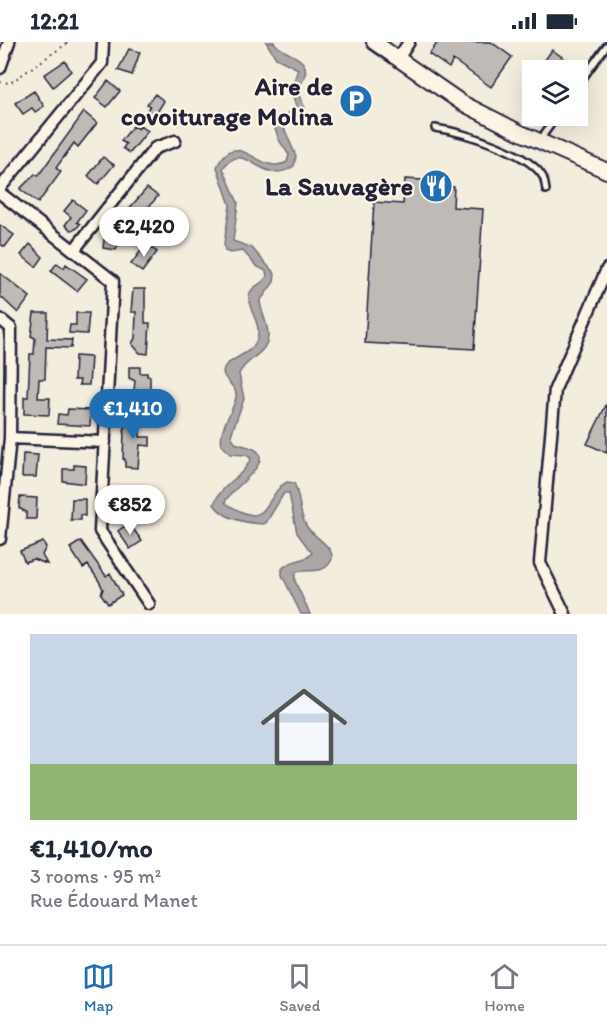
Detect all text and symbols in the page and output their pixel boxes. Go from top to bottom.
text: 12:21 [30,8,79,35]
map controls [522,60,588,126]
button: layers [522,60,588,126]
place label: Aire de covoiturage Molina [121,70,333,132]
parking icon: Aire de covoiturage Molina [338,83,374,119]
restaurant icon: La Sauvagère [418,168,454,204]
place label: La Sauvagère [265,170,413,202]
pin: €2,420 [95,207,193,258]
text: €2,420 [113,214,175,238]
pin: €1,410 [84,389,182,440]
text: €1,410 [103,396,163,420]
pin: €852 [94,485,166,536]
text: €852 [108,492,152,516]
icon: home [250,673,358,781]
text: €1,410/mo [30,832,153,864]
text: 3 rooms · 95 m² [30,864,161,888]
text: Rue Édouard Manet [30,888,198,912]
tab: Map [82,960,115,1015]
tab: Saved [279,960,320,1015]
tab: Home [485,960,525,1015]

